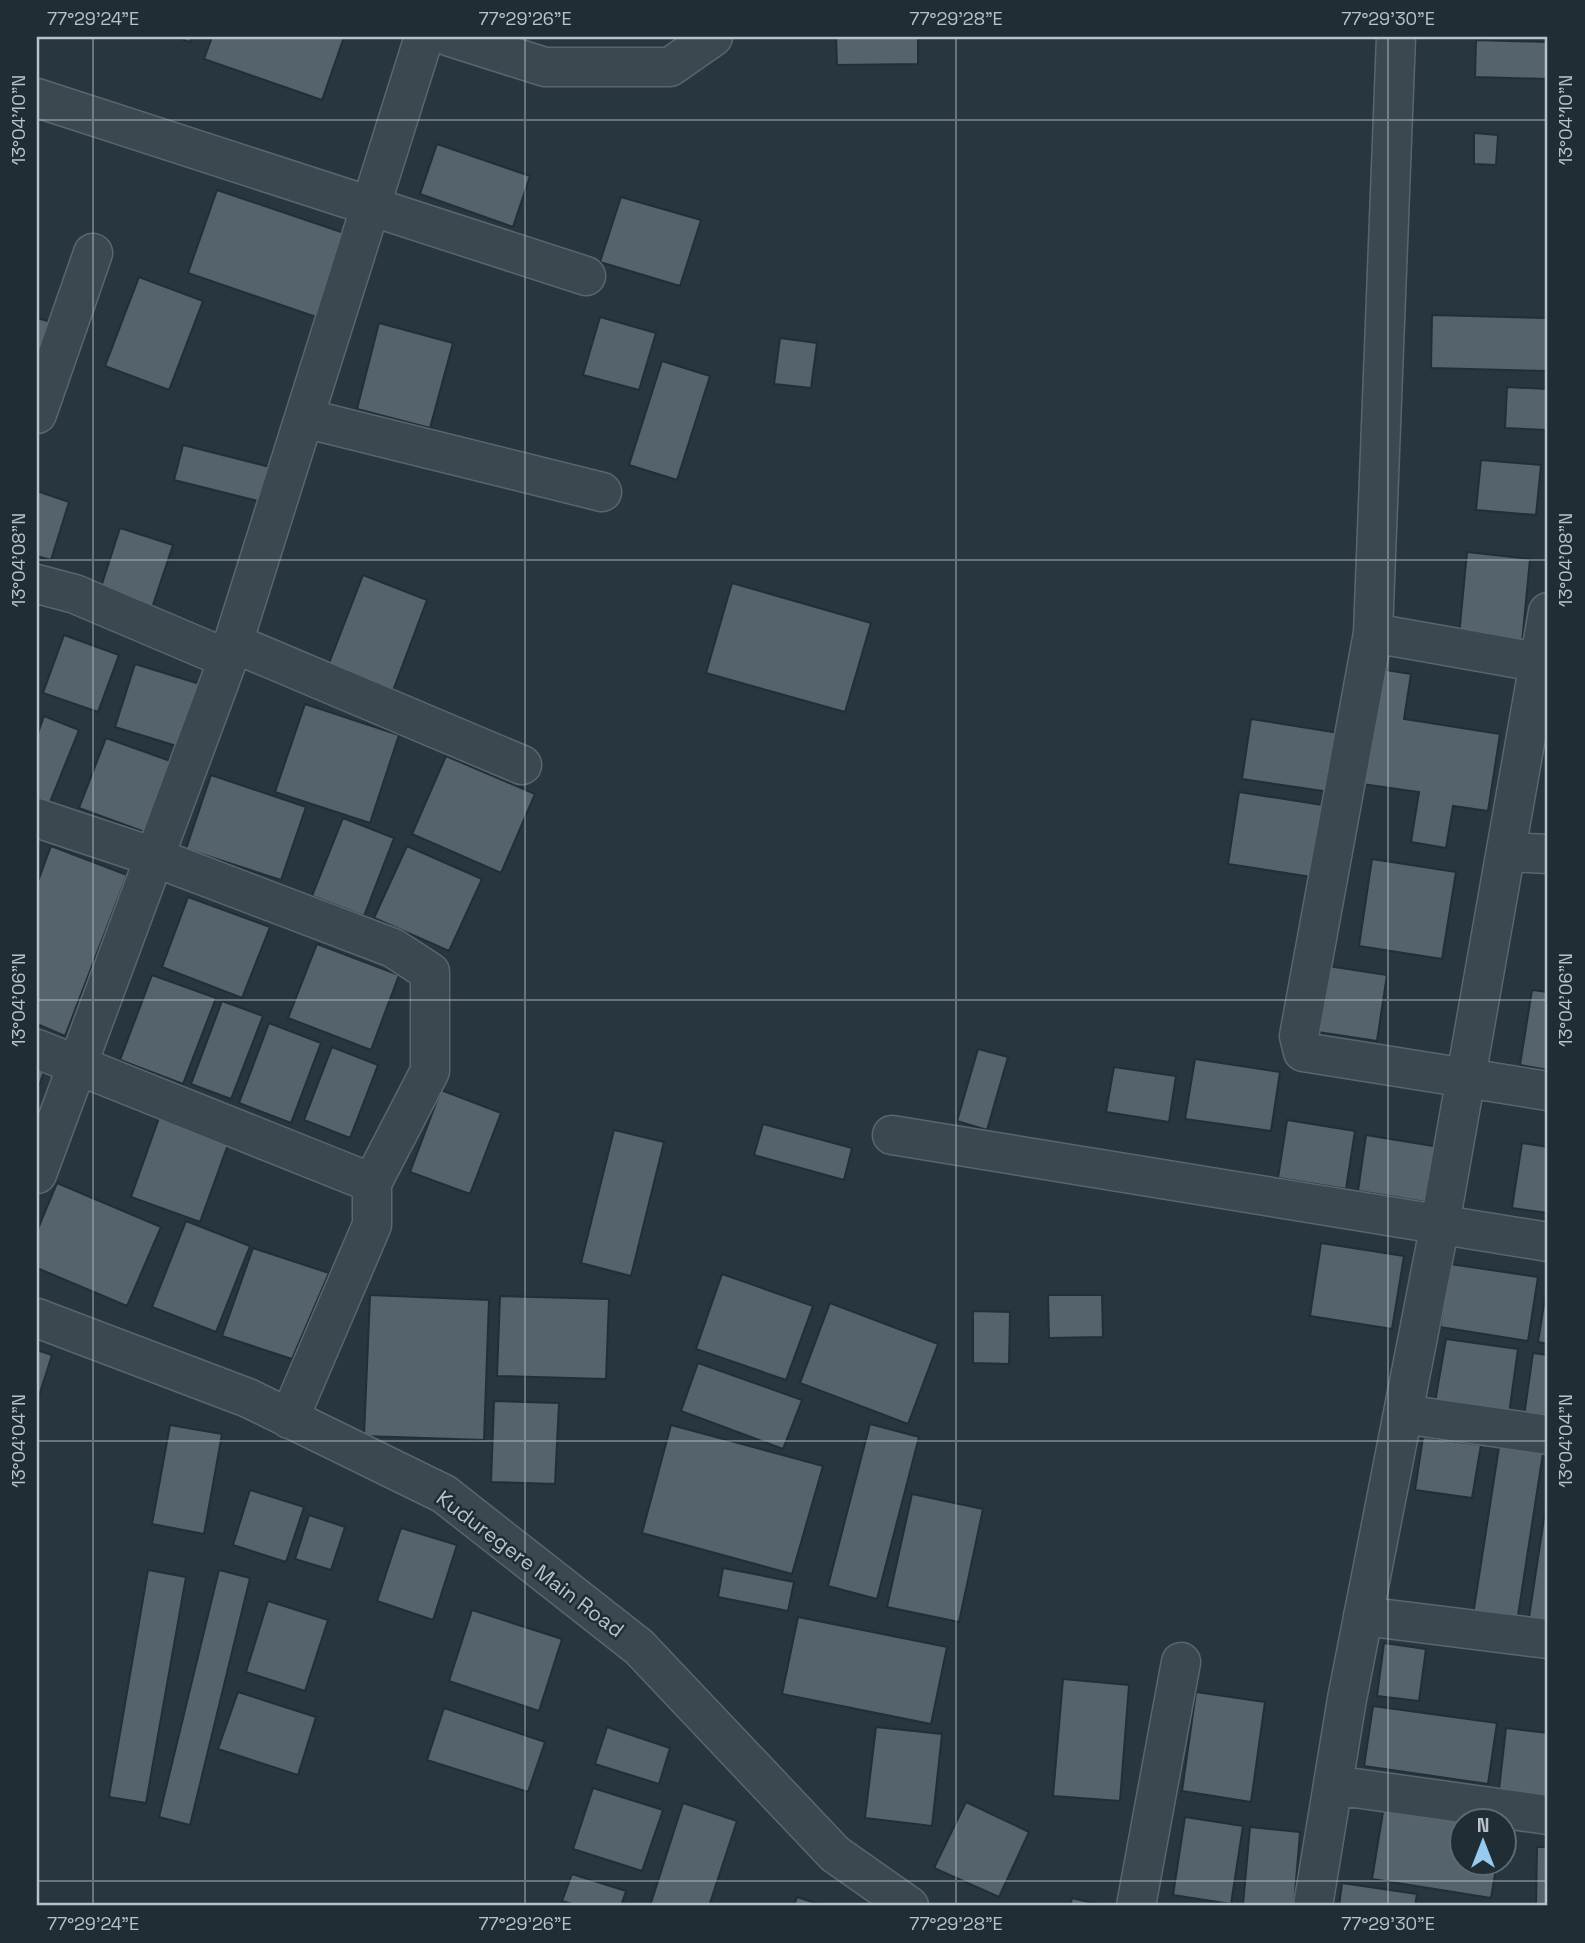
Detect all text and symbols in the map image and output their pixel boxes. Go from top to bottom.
text: 77°29'24"E [47,7,139,30]
text: 77°29'26"E [478,7,572,30]
text: 77°29'28"E [909,7,1003,30]
text: 77°29'30"E [1341,7,1435,30]
text: 13°04'10"N [7,75,30,165]
text: 13°04'10"N [1554,75,1577,165]
text: 13°04'08"N [7,513,30,607]
text: 13°04'08"N [1554,513,1577,607]
text: 13°04'06"N [7,953,30,1047]
text: 13°04'06"N [1554,953,1577,1047]
text: 13°04'04"N [7,1394,30,1488]
text: 13°04'04"N [1554,1394,1577,1488]
street label: Kuduregere Main Road [431,1484,630,1643]
north arrow [1448,1806,1518,1876]
text: N [1477,1813,1489,1838]
text: 77°29'24"E [47,1912,139,1935]
text: 77°29'26"E [478,1912,572,1935]
text: 77°29'28"E [909,1912,1003,1935]
text: 77°29'30"E [1341,1912,1435,1935]

